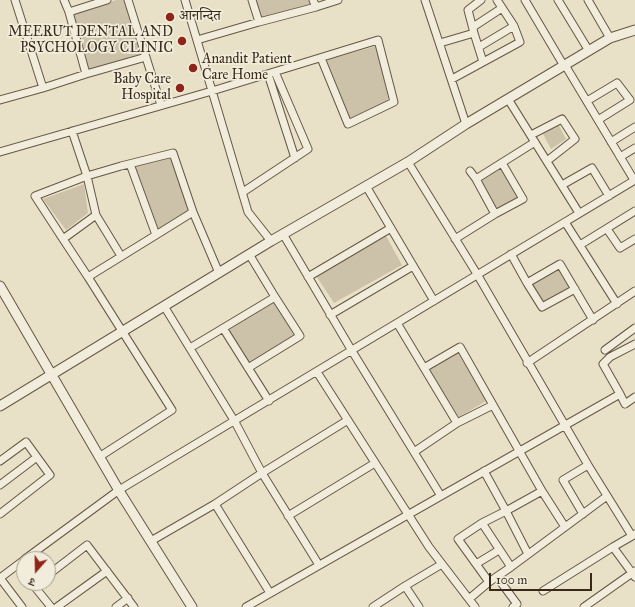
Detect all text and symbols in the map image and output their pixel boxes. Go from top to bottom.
place label: आनन्दित [179,9,221,25]
marker: आनन्दित [164,11,176,23]
place label: MEERUT DENTAL AND PSYCHOLOGY CLINIC [8,25,173,58]
marker: MEERUT DENTAL AND PSYCHOLOGY CLINIC [176,35,188,47]
place label: Anandit Patient Care Home [202,52,292,84]
marker: Anandit Patient Care Home [187,62,199,74]
place label: Baby Care Hospital [113,72,171,104]
marker: Baby Care Hospital [174,82,186,94]
north arrow [16,551,56,591]
scale bar [491,565,594,591]
text: 100 m [496,573,527,587]
text: उ [27,575,37,589]

